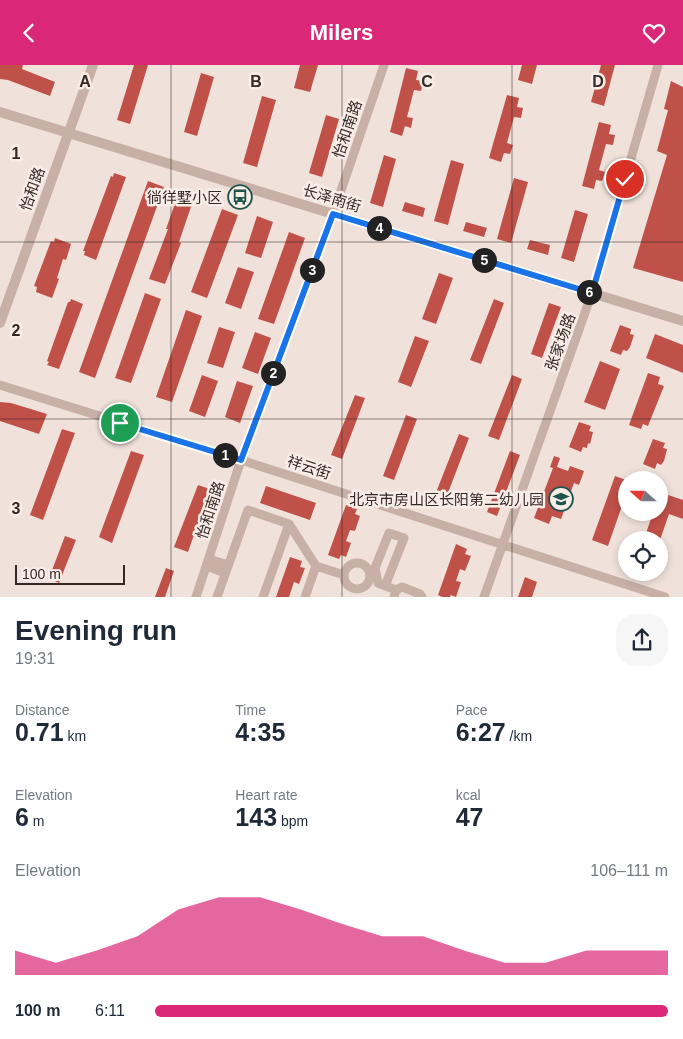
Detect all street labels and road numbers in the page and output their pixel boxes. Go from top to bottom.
street label: 怡和南路 [329,98,365,160]
street label: 怡和路 [16,165,48,213]
street label: 长泽南街 [301,181,363,215]
street label: 张家场路 [542,311,578,373]
street label: 祥云街 [285,452,333,482]
street label: 怡和南路 [193,479,227,541]

